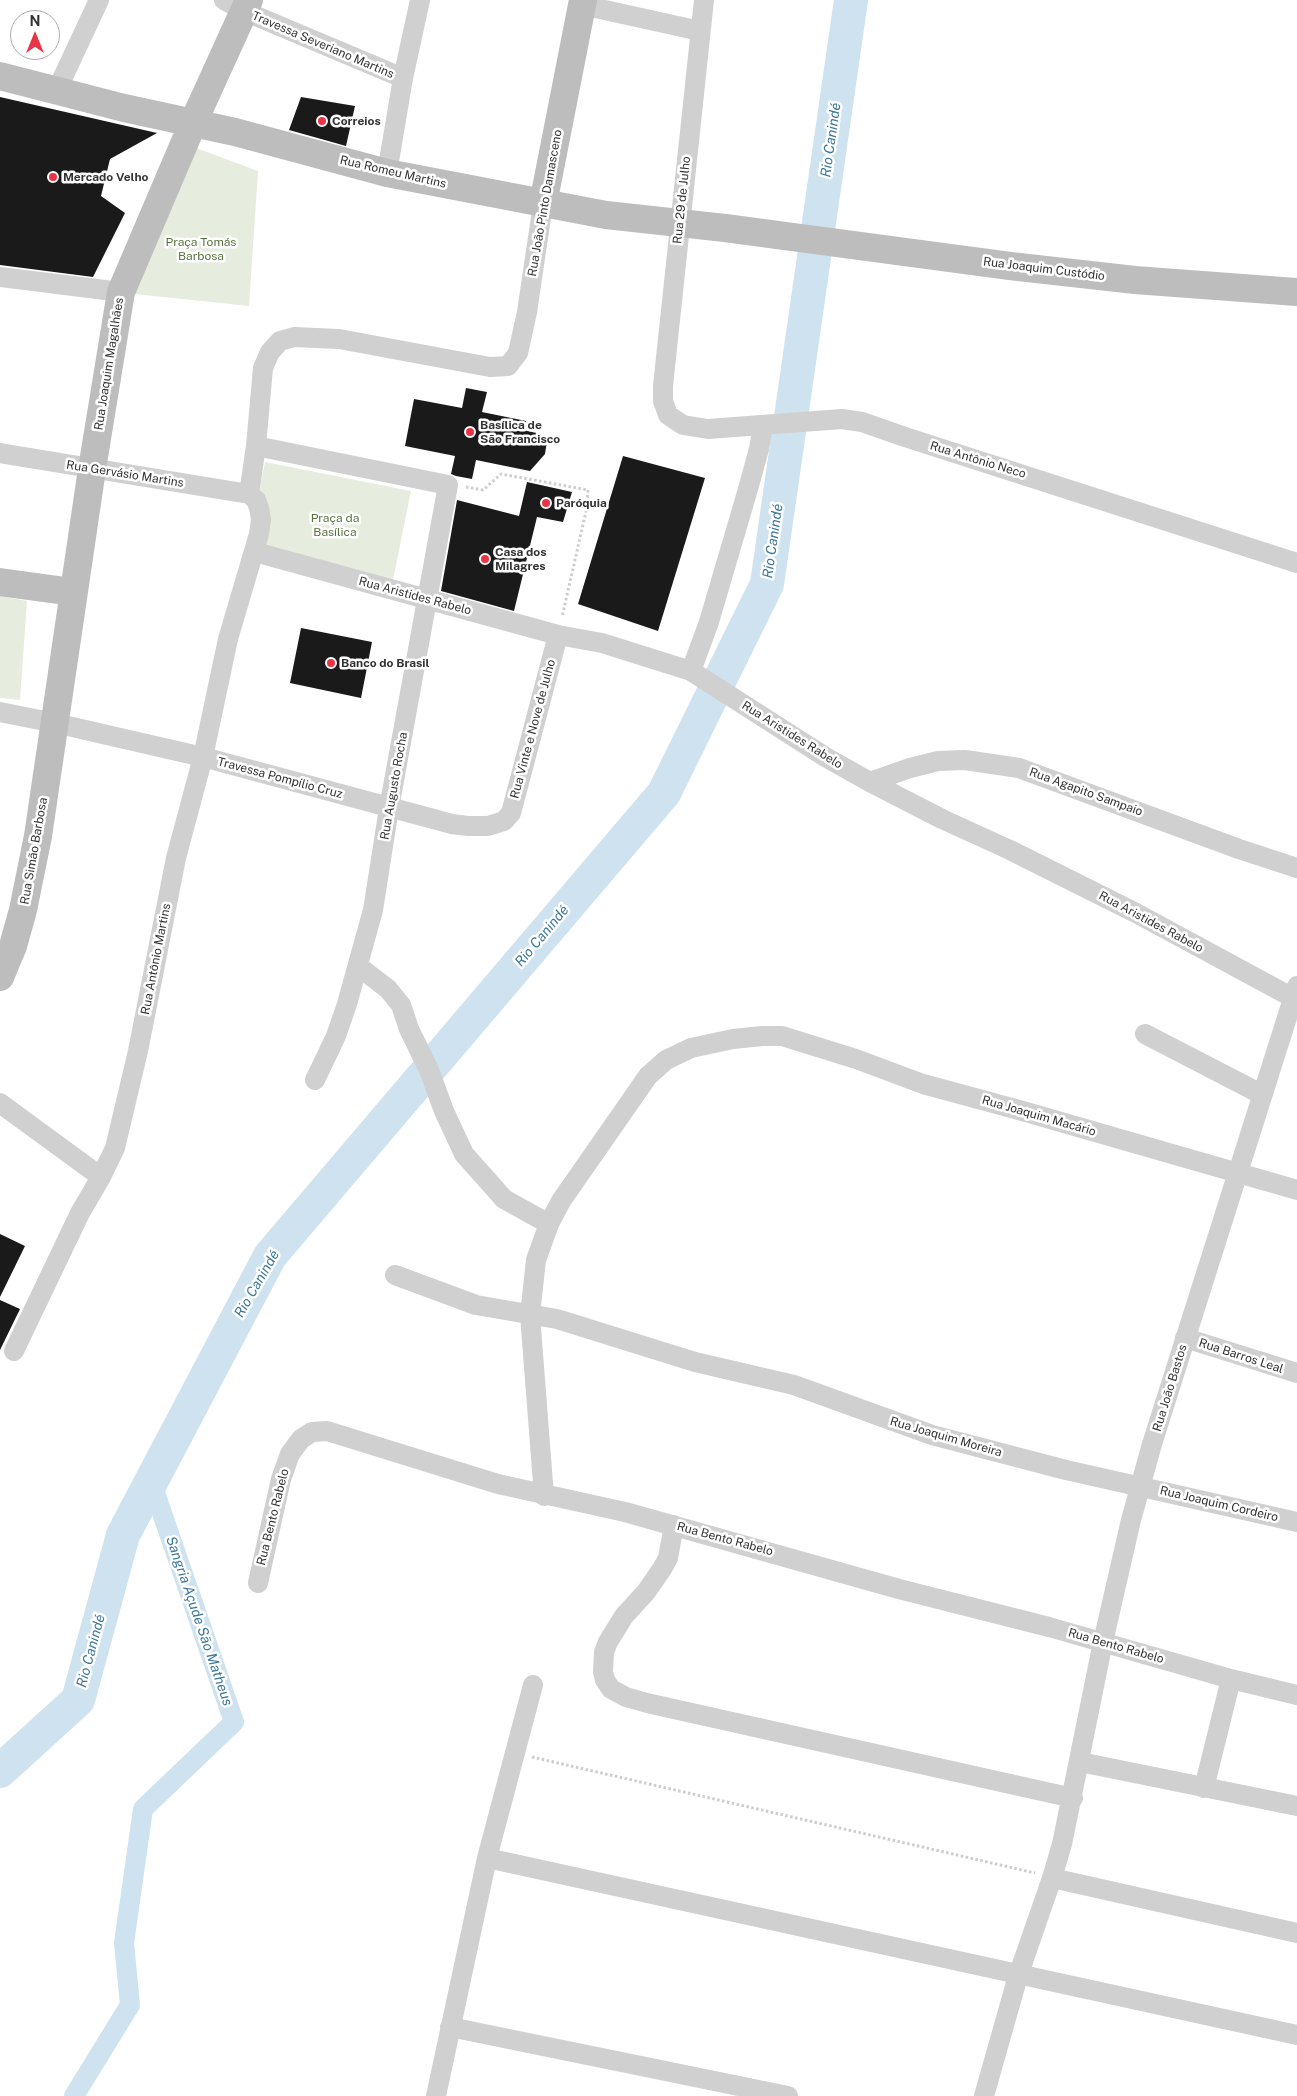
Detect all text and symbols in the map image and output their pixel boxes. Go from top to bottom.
street label: Travessa Severiano Martins [250,9,396,81]
north arrow [10,10,60,60]
text: N [30,13,40,29]
water label: Rio Canindé [817,102,845,178]
place label: Correios [332,114,381,128]
marker: Correios [316,115,328,127]
street label: Rua João Pinto Damasceno [525,128,565,278]
street label: Rua Romeu Martins [338,153,448,191]
street label: Rua 29 de Julho [670,156,694,244]
place label: Mercado Velho [63,170,149,184]
marker: Mercado Velho [47,171,59,183]
park label: Praça Tomás Barbosa [166,235,236,263]
street label: Rua Joaquim Custódio [982,254,1106,284]
street label: Rua Joaquim Magalhães [91,297,127,431]
place label: Basílica de São Francisco [480,418,560,446]
marker: Basílica de São Francisco [464,426,476,438]
street label: Rua Antônio Neco [928,439,1028,481]
street label: Rua Gervásio Martins [65,458,185,490]
place label: Paróquia [556,496,607,510]
marker: Paróquia [540,497,552,509]
water label: Rio Canindé [759,503,787,579]
park label: Praça da Basílica [311,511,359,539]
place label: Casa dos Milagres [495,545,547,573]
marker: Casa dos Milagres [479,553,491,565]
street label: Rua Aristides Rabelo [357,574,473,618]
place label: Banco do Brasil [341,656,429,670]
marker: Banco do Brasil [325,657,337,669]
street label: Rua Vinte e Nove de Julho [507,658,559,800]
street label: Rua Aristides Rabelo [739,698,845,772]
street label: Rua Augusto Rocha [377,731,411,841]
street label: Travessa Pompílio Cruz [216,754,344,802]
street label: Rua Agapito Sampaio [1027,765,1145,819]
street label: Rua Simão Barbosa [18,796,50,906]
street label: Rua Aristides Rabelo [1096,888,1206,956]
street label: Rua Antônio Martins [138,902,174,1016]
water label: Rio Canindé [511,902,573,970]
street label: Rua Joaquim Macário [980,1093,1098,1139]
water label: Rio Canindé [231,1247,283,1321]
street label: Rua Barros Leal [1197,1336,1285,1376]
street label: Rua João Bastos [1150,1343,1190,1433]
street label: Rua Joaquim Moreira [888,1414,1004,1460]
street label: Rua Bento Rabelo [254,1467,292,1567]
street label: Rua Joaquim Cordeiro [1158,1483,1280,1525]
street label: Rua Bento Rabelo [675,1519,775,1559]
water label: Sangria Açude São Matheus [162,1534,236,1708]
water label: Rio Canindé [73,1613,109,1689]
street label: Rua Bento Rabelo [1066,1625,1166,1667]

